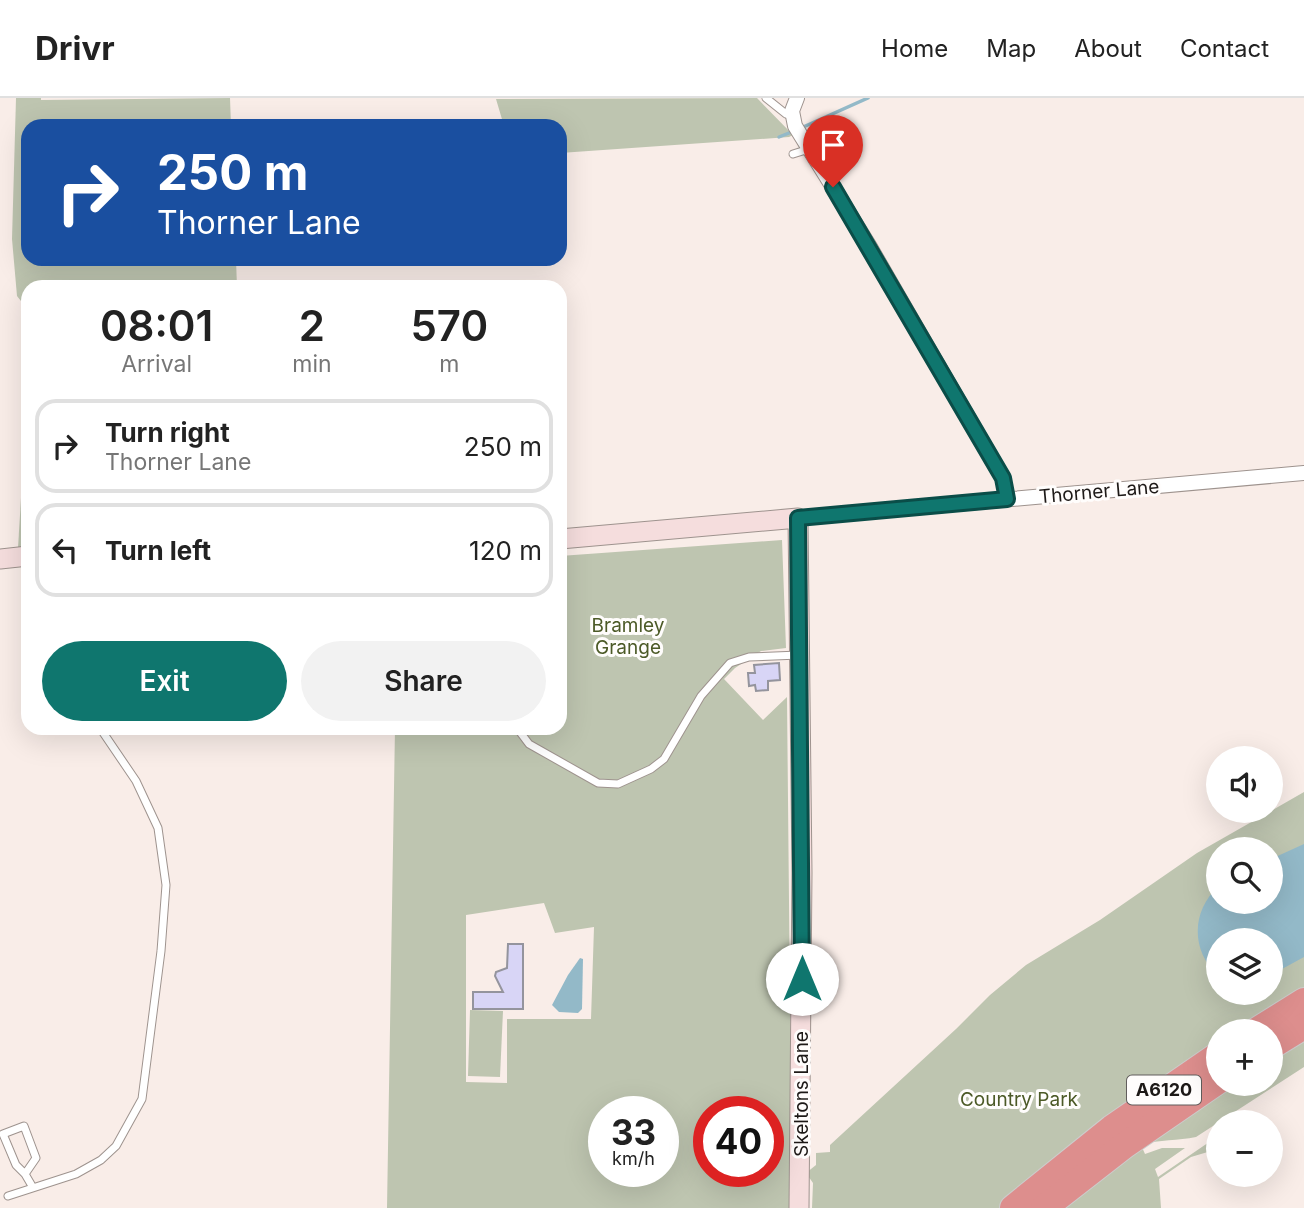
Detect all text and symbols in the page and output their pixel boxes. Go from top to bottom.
text: Drivr [35,28,115,68]
text: Home [881,34,948,63]
text: Map [986,34,1036,63]
text: About [1074,34,1142,63]
text: Contact [1180,34,1269,63]
pin [803,115,863,187]
icon: arrive [814,126,852,164]
text: 250 m [157,143,309,202]
icon: right [42,147,133,238]
text: Thorner Lane [157,203,361,242]
text: 08:01 [100,300,213,351]
text: 2 [299,300,325,351]
text: 570 [410,300,488,351]
text: Arrival [121,350,192,378]
text: min [292,350,332,378]
text: m [439,350,459,378]
text: Turn right [105,417,230,448]
icon: right [46,427,84,465]
text: 250 m [464,431,542,462]
text: Thorner Lane [105,448,251,476]
street label: Thorner Lane [1038,475,1160,508]
icon: left [46,531,84,569]
text: Turn left [105,535,211,566]
text: 120 m [469,535,542,566]
park label: Bramley Grange [592,614,665,659]
button: Exit [42,641,287,721]
button: Share [301,641,546,721]
map controls [1206,746,1283,1187]
button: sound [1206,746,1283,823]
button: search [1206,837,1283,914]
button: layers [1206,928,1283,1005]
position arrow [765,942,839,1016]
button: + [1206,1019,1283,1096]
street label: Skeltons Lane [790,1031,813,1157]
road number: A6120 [1127,1076,1201,1105]
park label: Country Park [960,1088,1079,1111]
speed limit sign: 40 [693,1096,784,1187]
button: − [1206,1110,1283,1187]
text: 33 [611,1111,656,1153]
text: km/h [612,1148,655,1169]

